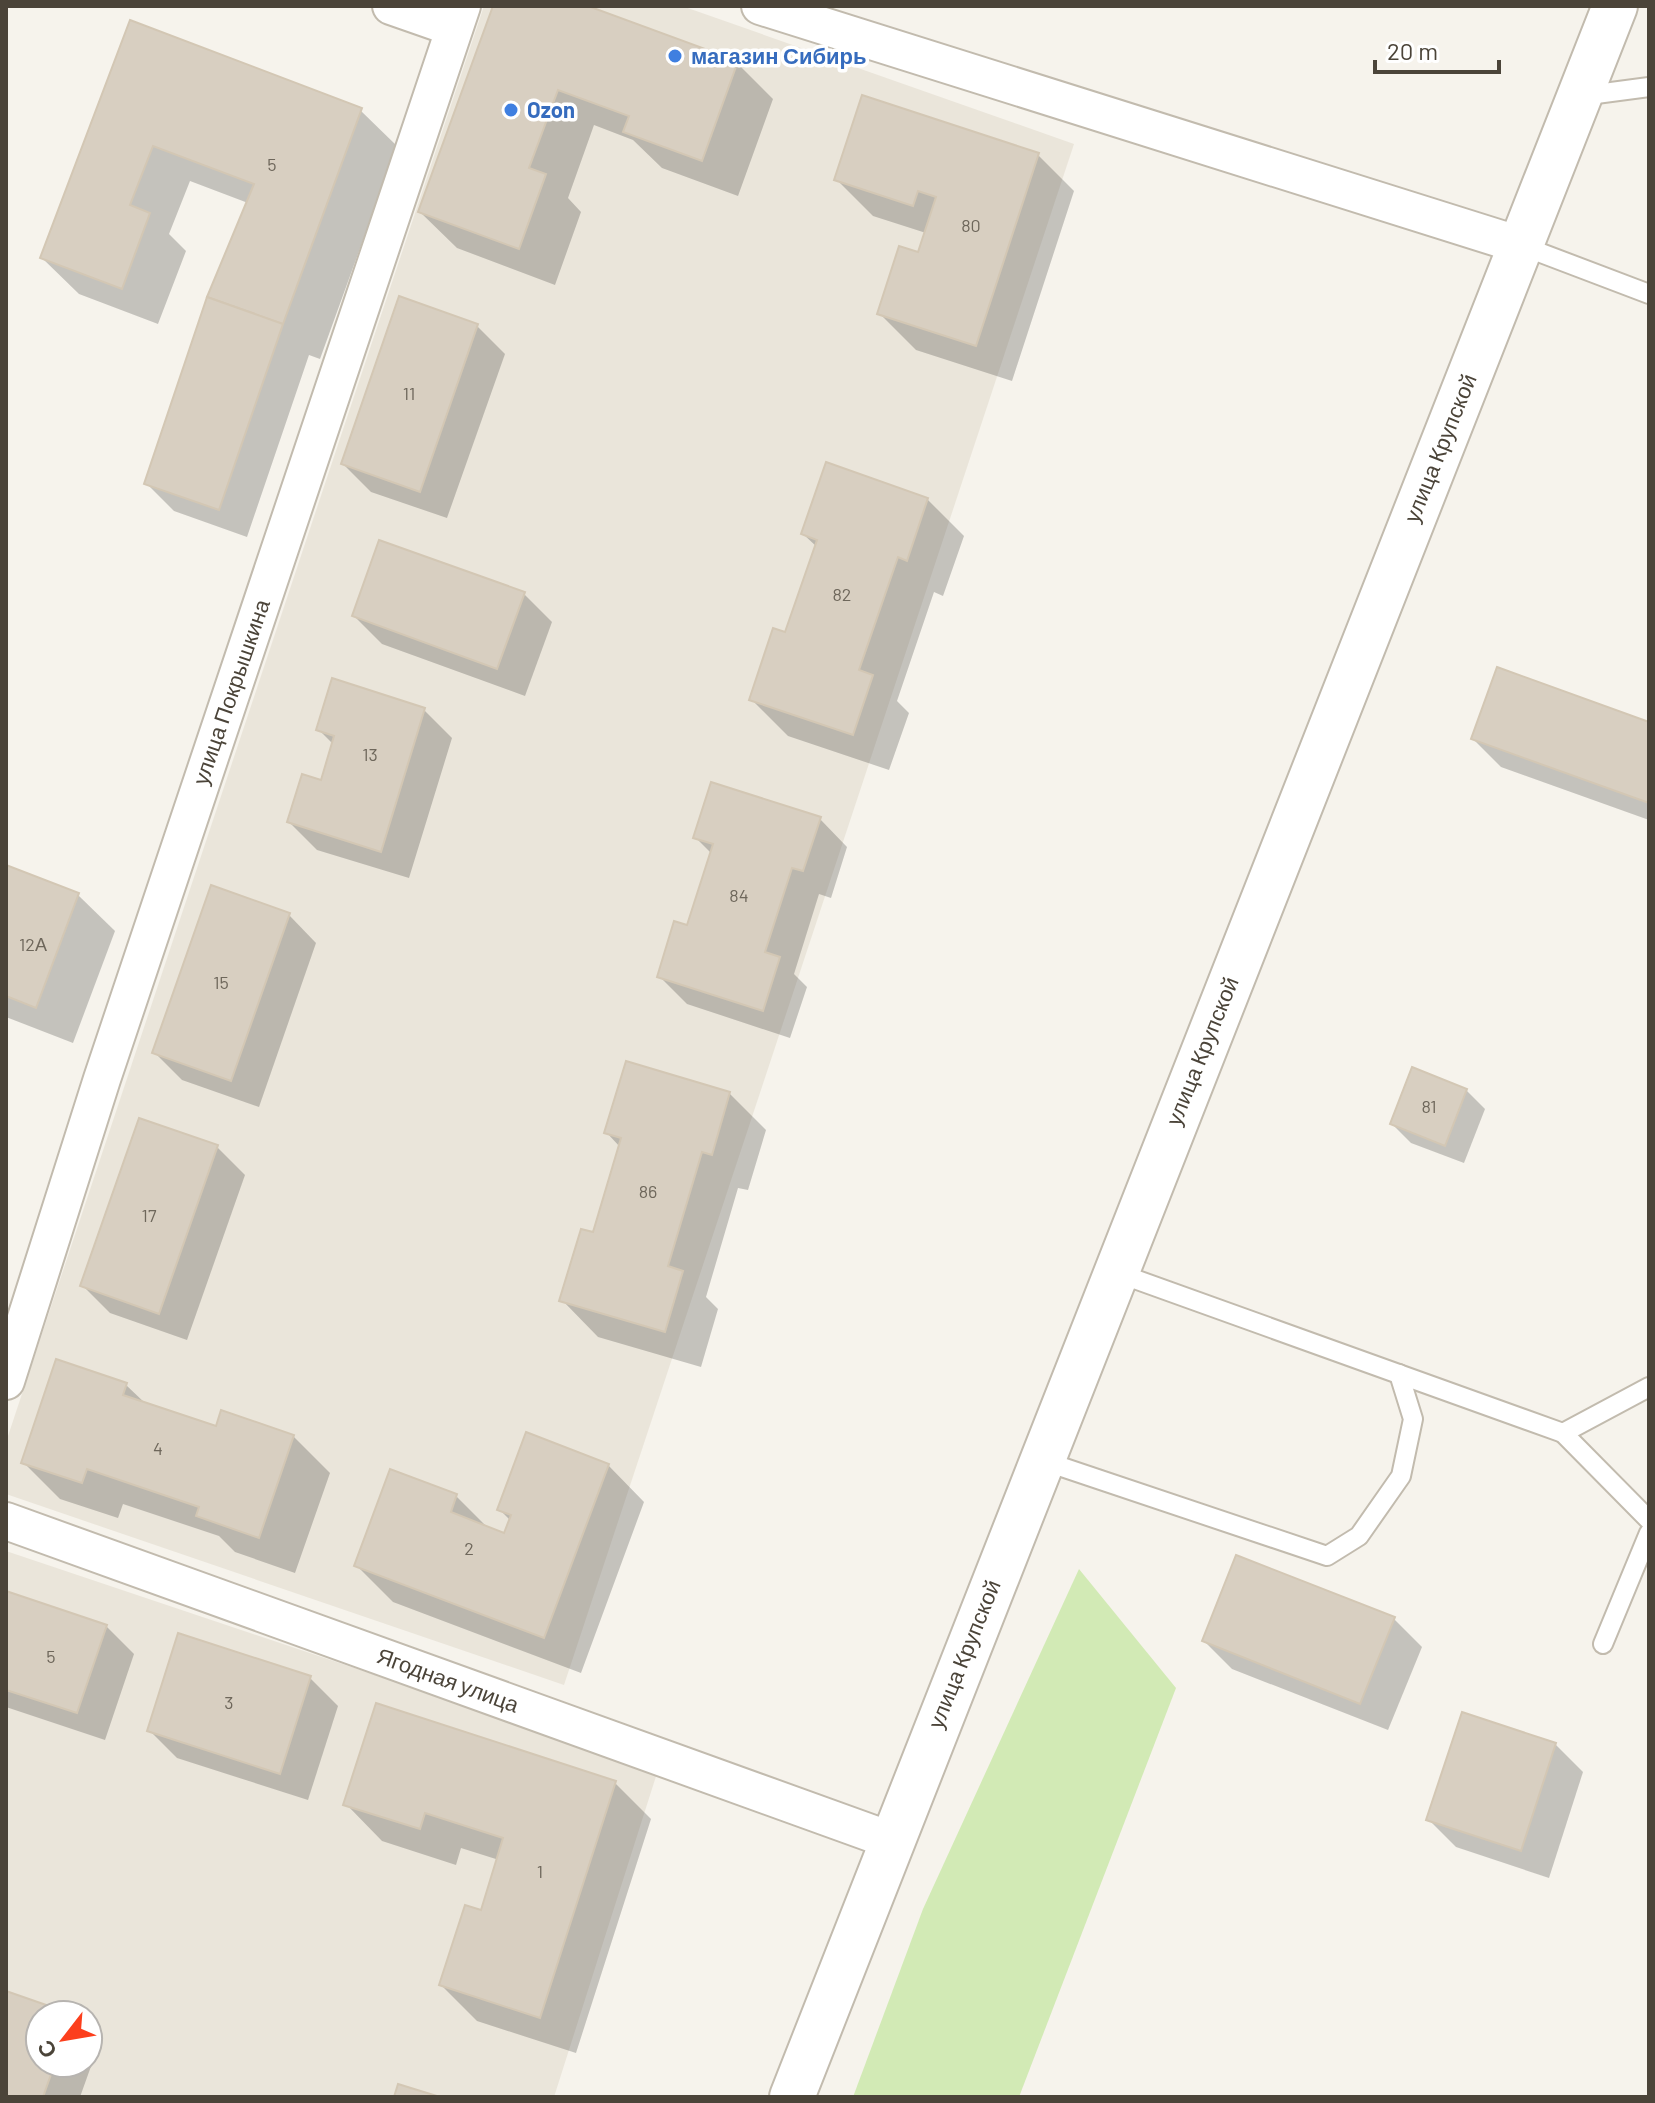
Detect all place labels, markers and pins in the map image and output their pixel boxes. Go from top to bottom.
place label: магазин Сибирь [691,42,867,69]
marker: магазин Сибирь [666,47,684,65]
place label: Ozon [527,96,575,122]
marker: Ozon [502,101,520,119]

